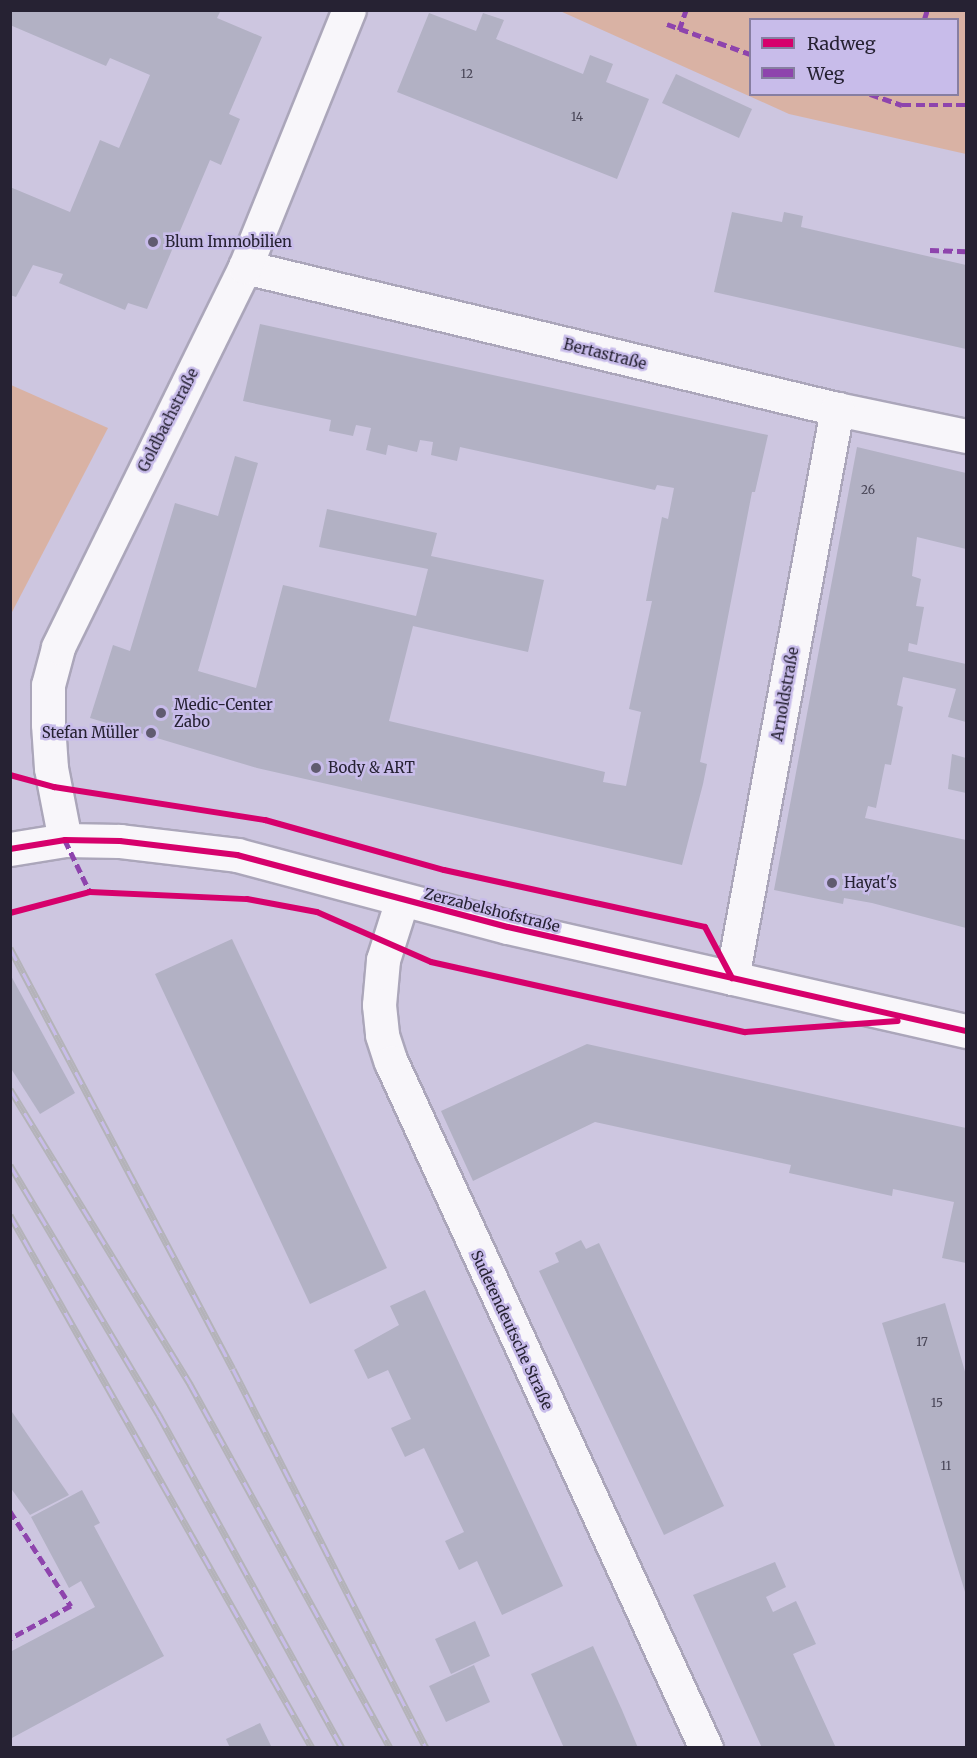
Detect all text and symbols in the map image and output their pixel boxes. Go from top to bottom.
legend [749,18,959,96]
text: Radweg [807,32,876,55]
text: Weg [807,62,844,85]
house number: 12 [461,67,473,81]
house number: 14 [571,110,583,124]
place label: Blum Immobilien [165,233,292,251]
marker: Blum Immobilien [146,235,160,249]
street label: Bertastraße [562,335,648,373]
street label: Goldbachstraße [134,365,202,475]
house number: 26 [861,483,875,497]
street label: Arnoldstraße [768,645,802,743]
place label: Medic-Center Zabo [174,695,273,730]
marker: Medic-Center Zabo [152,704,170,722]
place label: Stefan Müller [42,724,139,742]
marker: Stefan Müller [144,726,158,740]
place label: Body & ART [328,759,415,777]
marker: Body & ART [309,761,323,775]
place label: Hayat's [844,874,897,892]
marker: Hayat's [825,876,839,890]
street label: Zerzabelshofstraße [422,884,562,936]
street label: Sudetendeutsche Straße [467,1247,557,1413]
house number: 17 [916,1335,928,1349]
house number: 15 [931,1396,943,1410]
house number: 11 [941,1459,951,1473]

